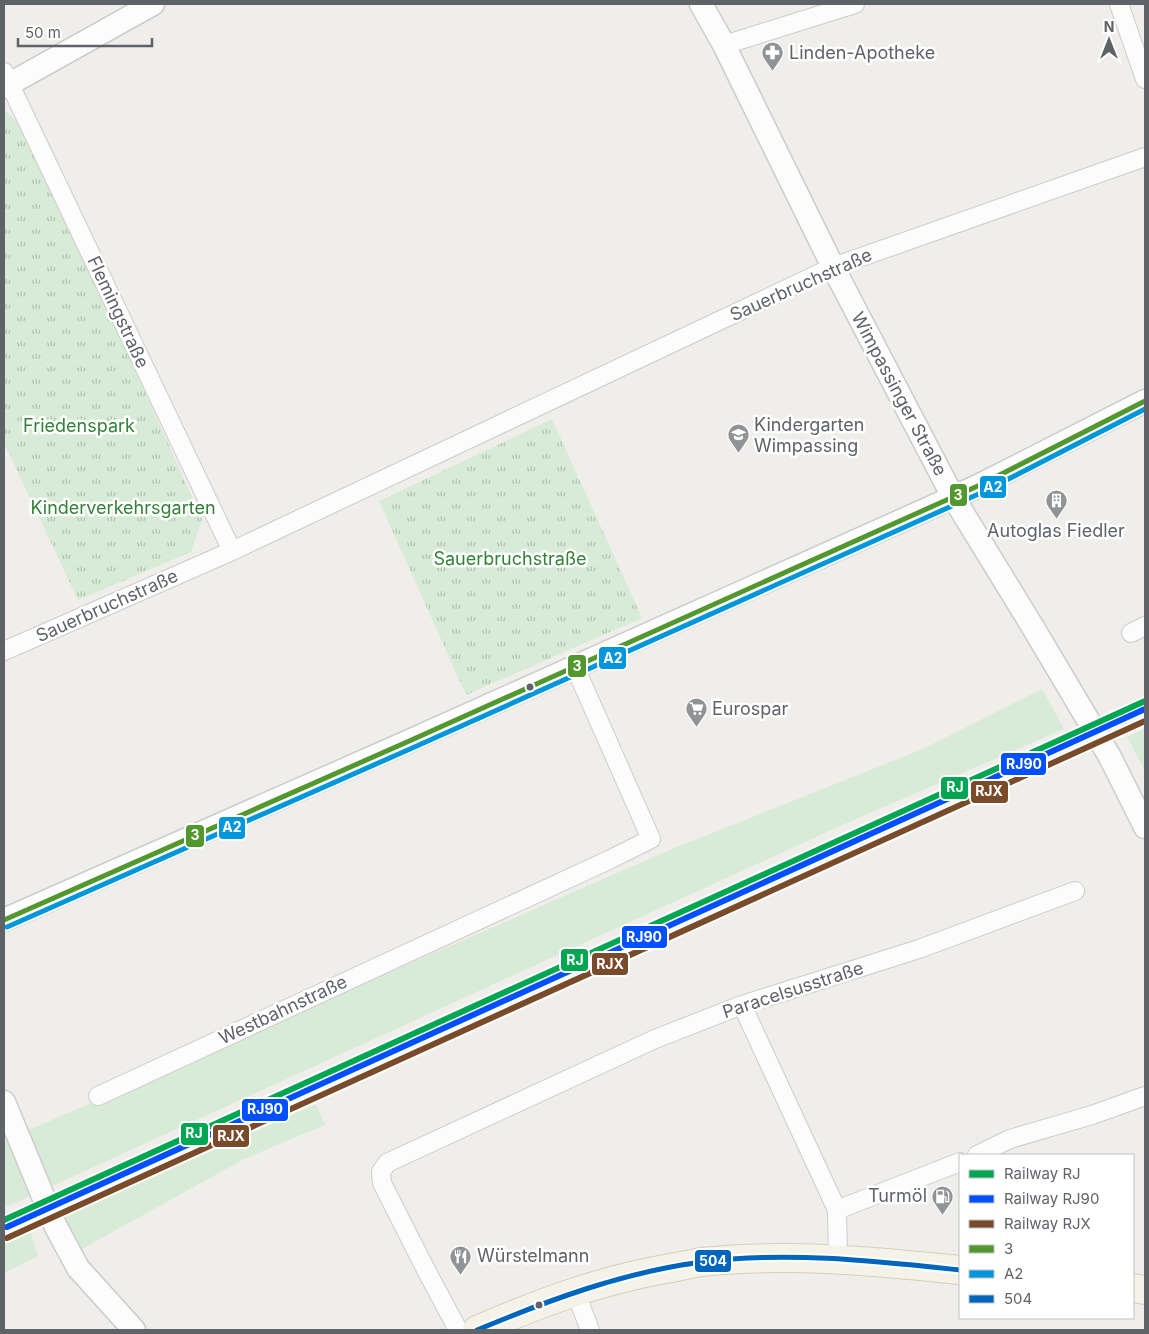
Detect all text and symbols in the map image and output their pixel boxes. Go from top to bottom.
scale bar [18,15,151,47]
north arrow [1084,15,1134,65]
text: N [1104,18,1114,35]
text: 50 m [25,23,61,42]
pharmacy icon: Linden-Apotheke [761,41,785,72]
place label: Linden-Apotheke [789,42,935,63]
street label: Sauerbruchstraße [727,244,875,325]
street label: Flemingstraße [83,252,154,371]
street label: Wimpassinger Straße [847,308,952,479]
place label: Kindergarten Wimpassing [754,414,864,456]
park label: Friedenspark [23,415,135,436]
school or university icon: Kindergarten Wimpassing [726,423,750,454]
line badge: A2 [979,475,1007,499]
text: A2 [983,478,1003,495]
line badge: 3 [949,483,968,507]
text: 3 [953,486,963,503]
building icon: Autoglas Fiedler [1044,489,1068,520]
park label: Kinderverkehrsgarten [30,497,216,518]
place label: Autoglas Fiedler [987,520,1125,541]
park label: Sauerbruchstraße [433,548,587,569]
street label: Sauerbruchstraße [33,565,181,646]
line badge: A2 [598,646,627,670]
text: A2 [603,649,623,666]
line badge: 3 [567,654,587,678]
text: 3 [572,657,582,674]
unlabelled marker [525,682,535,692]
supermarket icon: Eurospar [684,697,708,728]
place label: Eurospar [712,698,789,719]
line badge: RJ90 [1000,752,1047,776]
text: RJ90 [1006,755,1042,772]
line badge: RJ [940,776,969,800]
text: RJ [946,778,964,795]
line badge: RJX [970,780,1009,804]
text: RJX [975,782,1003,799]
line badge: A2 [218,816,246,840]
text: A2 [222,818,242,835]
line badge: 3 [185,824,205,848]
text: 3 [190,826,200,843]
line badge: RJ90 [621,925,668,949]
text: RJ90 [626,928,662,945]
line badge: RJ [560,948,589,972]
text: RJ [566,951,584,968]
line badge: RJX [591,952,629,976]
text: RJX [596,955,624,972]
street label: Paracelsusstraße [720,957,866,1022]
street label: Westbahnstraße [215,971,350,1048]
line badge: RJ90 [241,1098,289,1122]
text: RJ90 [247,1100,283,1117]
line badge: RJ [180,1122,209,1146]
text: RJ [185,1124,203,1141]
line badge: RJX [212,1124,250,1148]
text: RJX [217,1127,245,1144]
legend [959,1154,1134,1319]
text: Railway RJ [1004,1164,1081,1183]
fuel station icon: Turmöl [931,1184,955,1215]
place label: Turmöl [868,1185,927,1206]
text: Railway RJ90 [1004,1189,1099,1208]
text: Railway RJX [1004,1214,1091,1233]
text: 3 [1004,1239,1013,1258]
restaurant icon: Würstelmann [449,1244,473,1275]
place label: Würstelmann [477,1245,589,1266]
line badge: 504 [694,1249,732,1273]
text: 504 [699,1252,727,1269]
text: A2 [1004,1264,1024,1283]
text: 504 [1004,1289,1032,1308]
unlabelled marker [534,1300,544,1310]

